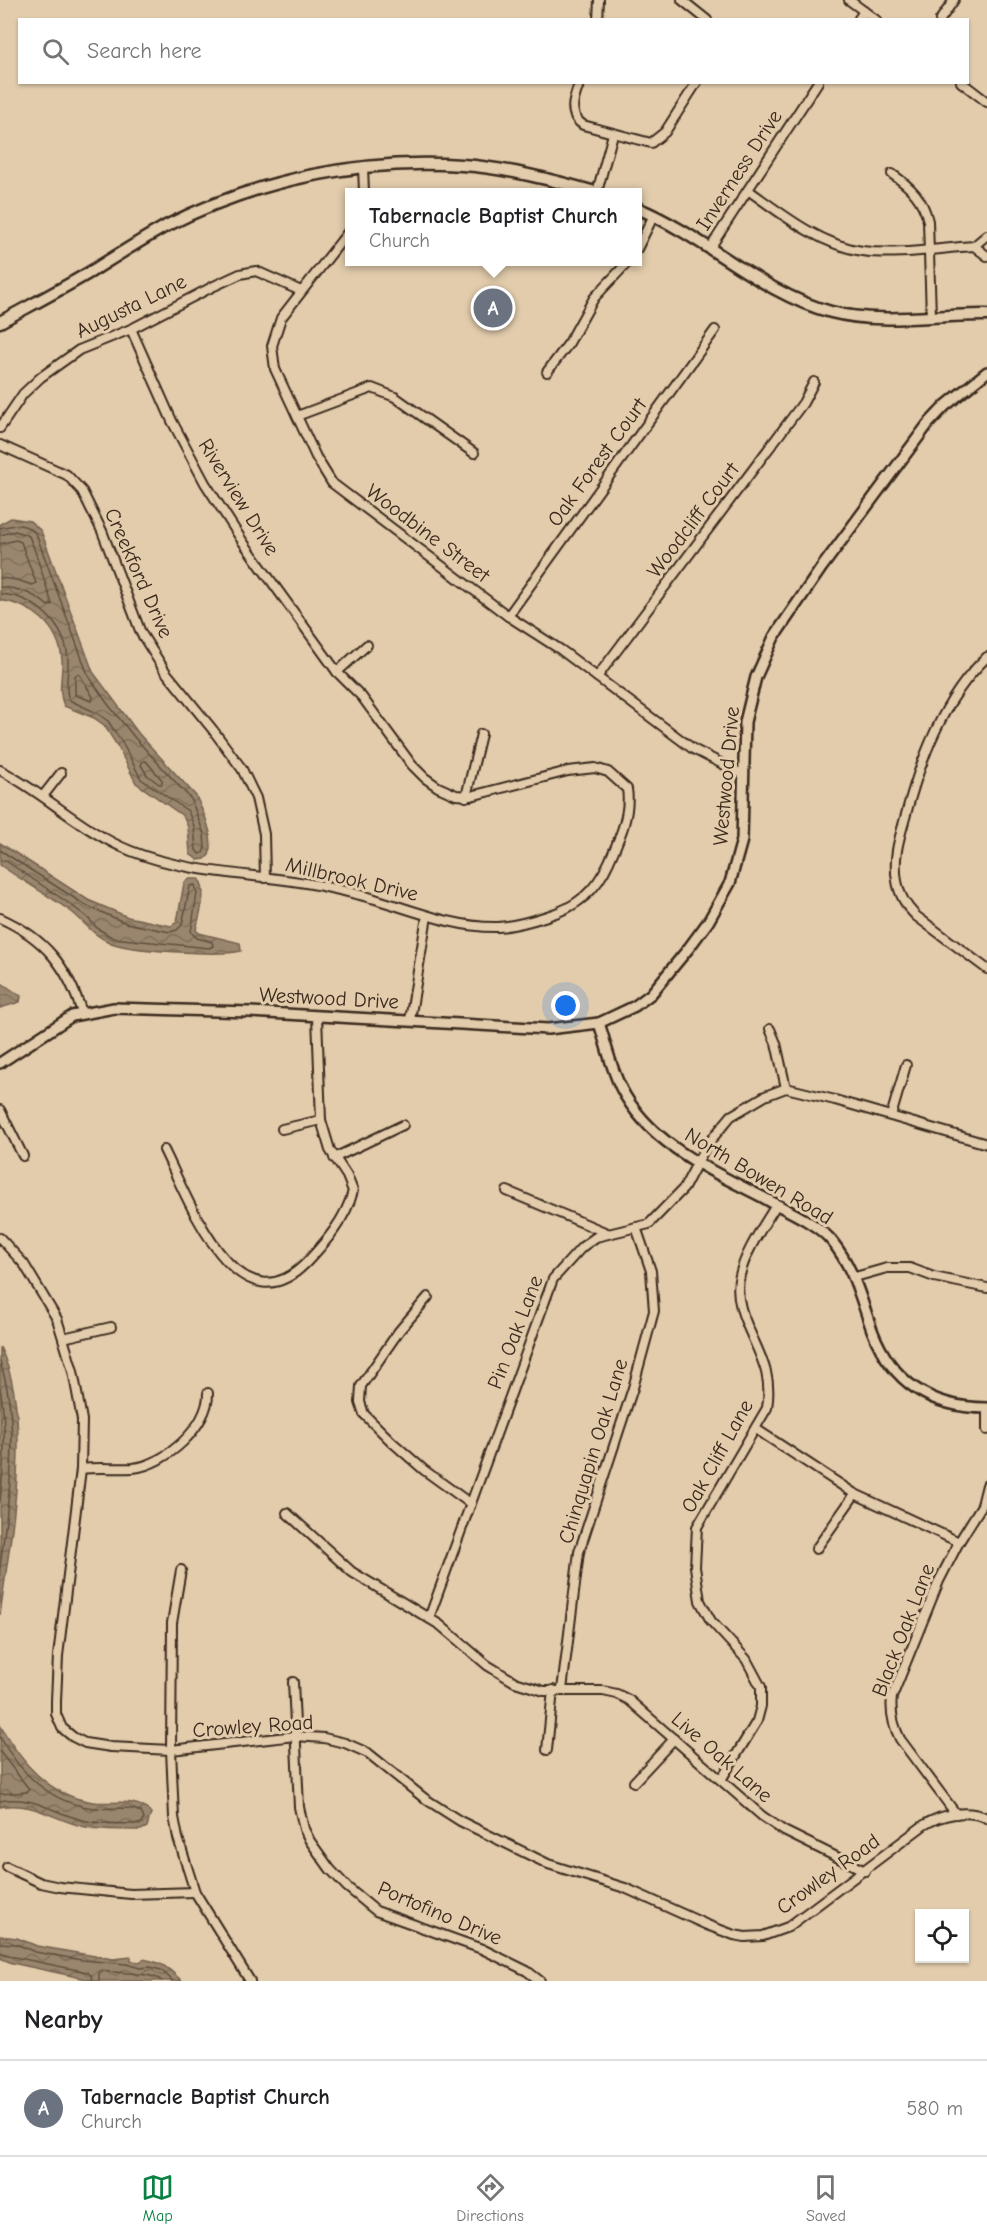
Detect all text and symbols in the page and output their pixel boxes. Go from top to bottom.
search box [18,18,969,84]
icon: search [39,35,72,68]
text: Search here [87,38,202,64]
street label: Inverness Drive [691,105,787,235]
popup [345,188,642,266]
text: Tabernacle Baptist Church [369,203,618,229]
text: Church [369,229,430,252]
street label: Augusta Lane [72,269,190,343]
pin: A [474,286,512,330]
street label: Oak Forest Court [542,392,652,531]
street label: Riverview Drive [193,434,285,560]
street label: Woodcliff Court [642,457,745,582]
street label: Woodbine Street [361,479,495,588]
street label: Creekford Drive [100,504,178,642]
street label: Westwood Drive [708,705,744,847]
street label: Millbrook Drive [283,852,421,906]
street label: Westwood Drive [259,982,399,1014]
your location [551,991,580,1020]
street label: North Bowen Road [681,1122,837,1230]
street label: Pin Oak Lane [482,1272,548,1392]
street label: Chinquapin Oak Lane [553,1356,633,1546]
street label: Oak Cliff Lane [676,1395,758,1517]
street label: Black Oak Lane [867,1560,939,1700]
street label: Live Oak Lane [667,1707,777,1807]
street label: Crowley Road [192,1710,314,1742]
street label: Crowley Road [772,1829,884,1919]
street label: Portofino Drive [374,1876,506,1950]
map controls [915,1909,969,1963]
button: locate [915,1909,969,1963]
text: Nearby [24,2005,103,2035]
text: Tabernacle Baptist Church [81,2084,330,2110]
text: A [38,2097,49,2120]
text: 580 m [906,2097,963,2120]
text: Church [81,2110,142,2133]
tab: Map [141,2171,174,2225]
tab: Directions [456,2171,524,2225]
tab: Saved [806,2171,846,2225]

